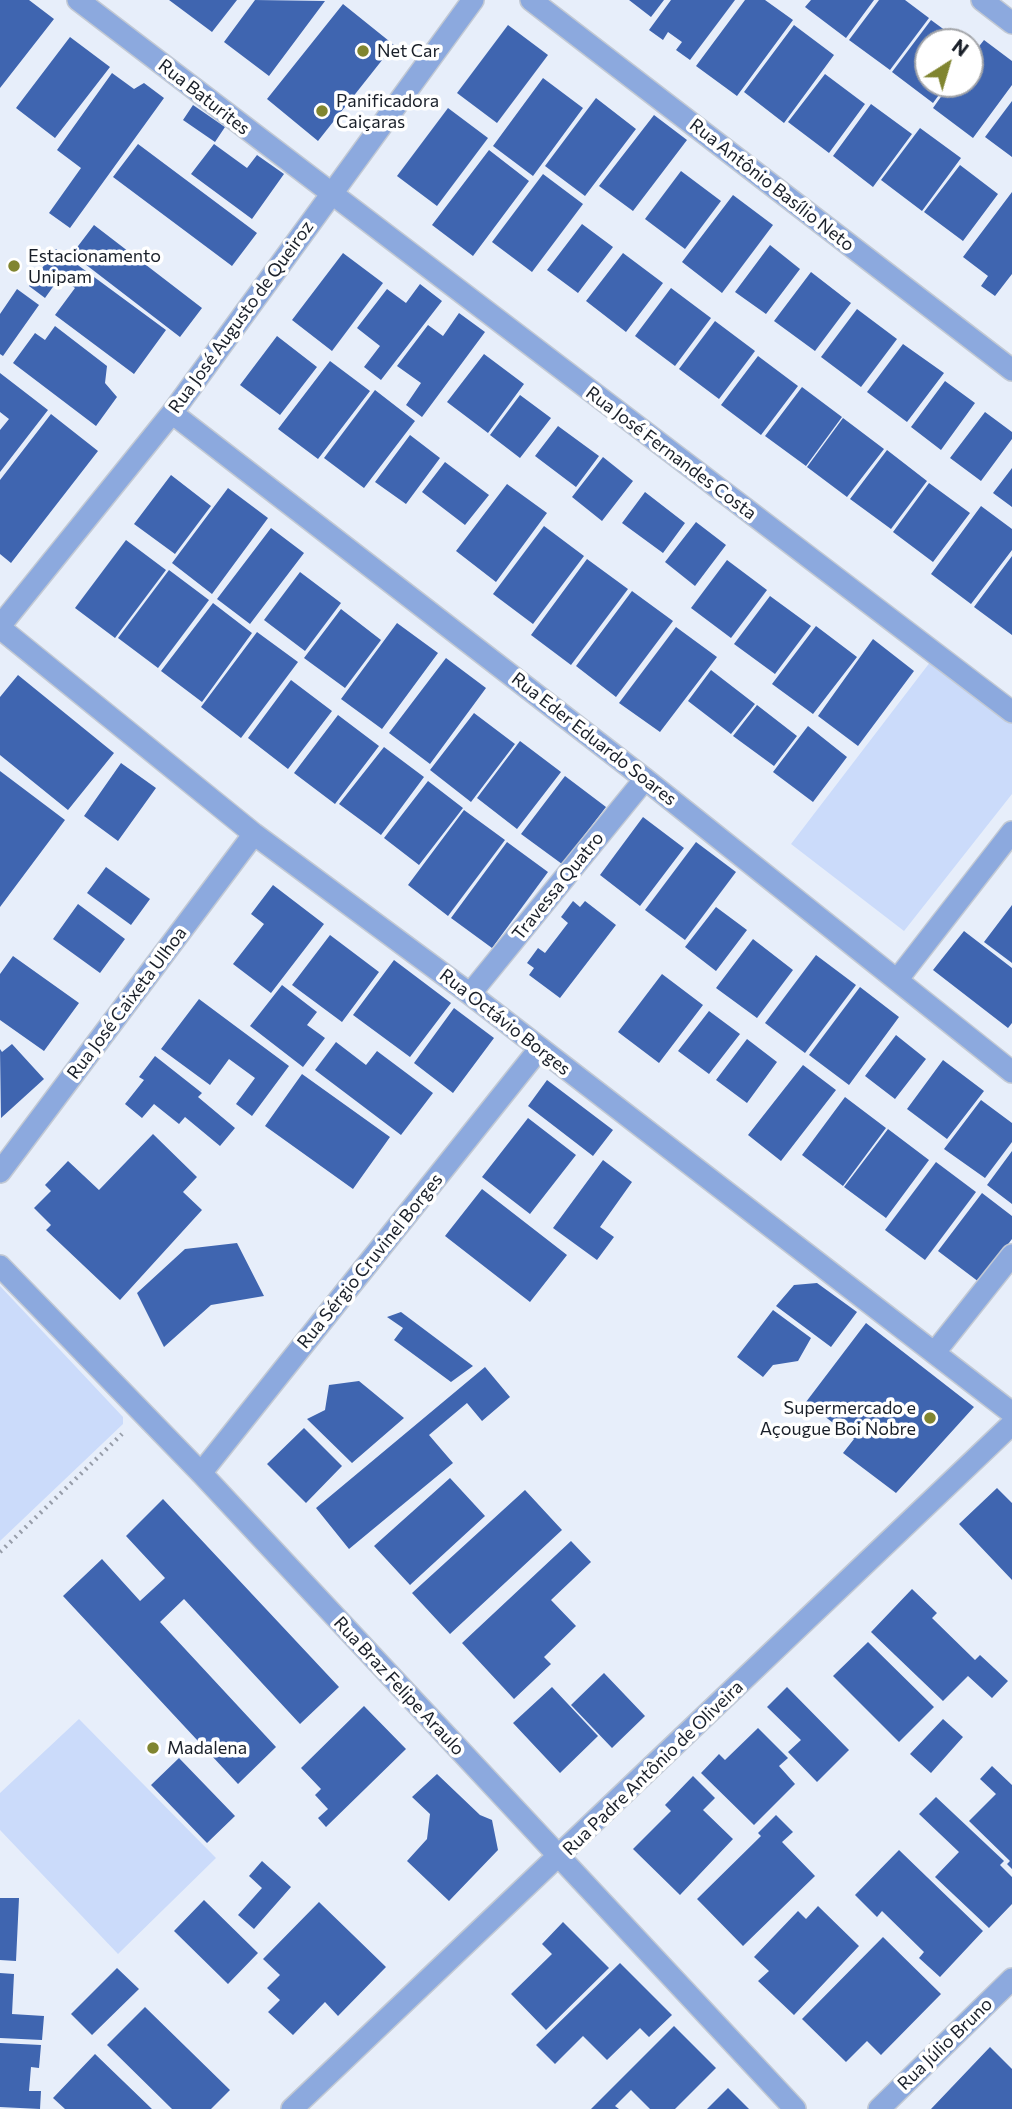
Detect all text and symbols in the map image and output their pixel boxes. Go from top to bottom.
north arrow [914,28,984,98]
text: N [948,34,973,61]
place label: Net Car [377,40,440,62]
marker: Net Car [355,43,371,59]
street label: Rua Baturites [154,55,254,139]
place label: Panificadora Caiçaras [336,90,439,132]
marker: Panificadora Caiçaras [314,103,330,119]
street label: Rua Antônio Basílio Neto [685,114,859,256]
street label: Rua José Augusto de Queiroz [164,217,318,417]
place label: Estacionamento Unipam [28,245,161,288]
marker: Estacionamento Unipam [6,258,22,274]
street label: Rua José Fernandes Costa [582,382,760,524]
street label: Rua Eder Eduardo Soares [507,668,681,810]
street label: Travessa Quatro [508,827,608,945]
street label: Rua José Caixeta Ulhoa [63,923,191,1083]
street label: Rua Octávio Borges [435,964,575,1080]
street label: Rua Sérgio Cruvinel Borges [293,1169,447,1353]
place label: Supermercado e Açougue Boi Nobre [760,1397,916,1440]
marker: Supermercado e Açougue Boi Nobre [922,1410,938,1426]
street label: Rua Braz Felipe Araulo [329,1612,469,1760]
street label: Rua Padre Antônio de Oliveira [558,1676,748,1860]
place label: Madalena [167,1737,247,1759]
marker: Madalena [145,1740,161,1756]
street label: Rua Júlio Bruno [893,1993,997,2095]

